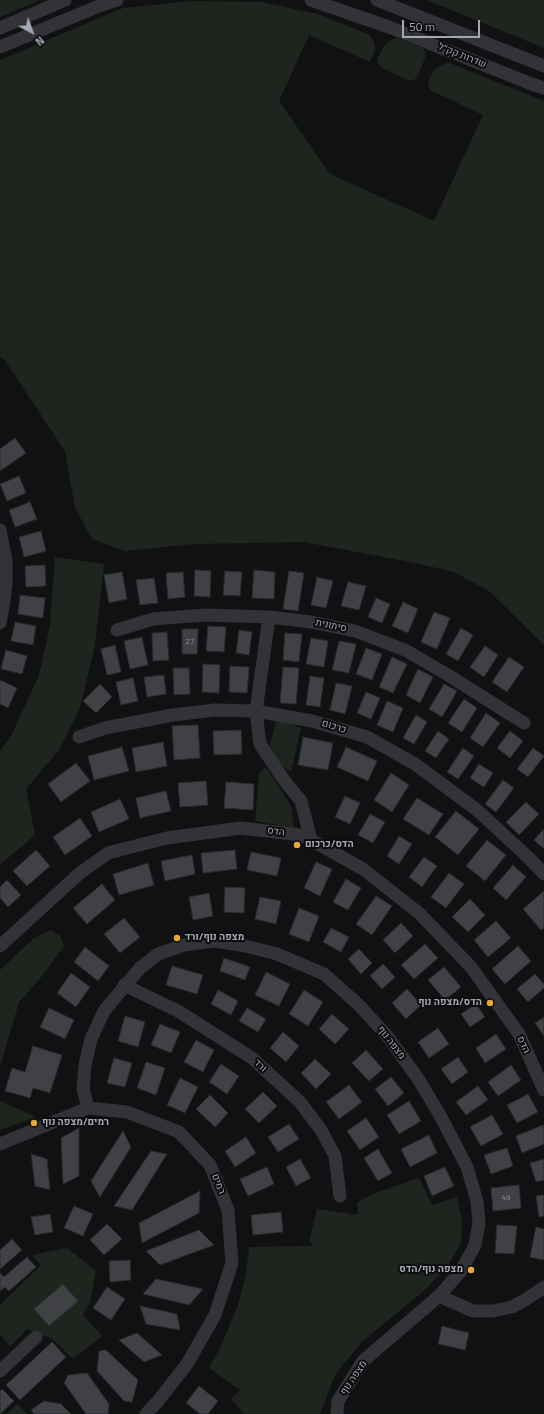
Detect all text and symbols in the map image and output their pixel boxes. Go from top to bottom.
north arrow [12,12,52,52]
scale bar [404,12,482,38]
text: 50 m [409,17,435,36]
text: N [32,33,48,50]
street label: שדרות קק"ל [436,41,488,71]
street label: סיתונית [314,617,348,635]
house number: 27 [186,637,194,647]
street label: כרכום [320,718,348,736]
street label: הדס [267,825,285,839]
place label: הדס/כרכום [305,839,354,851]
marker: הדס/כרכום [292,840,302,850]
place label: מצפה נוף/ורד [185,932,244,944]
marker: מצפה נוף/ורד [172,933,182,943]
place label: הדס/מצפה נוף [418,997,482,1009]
marker: הדס/מצפה נוף [485,998,495,1008]
street label: מצפה נוף [374,1024,408,1062]
street label: הדס [514,1035,532,1055]
street label: ורד [251,1057,269,1075]
place label: רמים/מצפה נוף [42,1117,109,1129]
marker: רמים/מצפה נוף [29,1118,39,1128]
street label: רמים [209,1172,227,1196]
house number: 49 [502,1193,510,1203]
place label: מצפה נוף/הדס [399,1264,463,1276]
marker: מצפה נוף/הדס [466,1265,476,1275]
street label: מצפה נוף [338,1359,370,1397]

